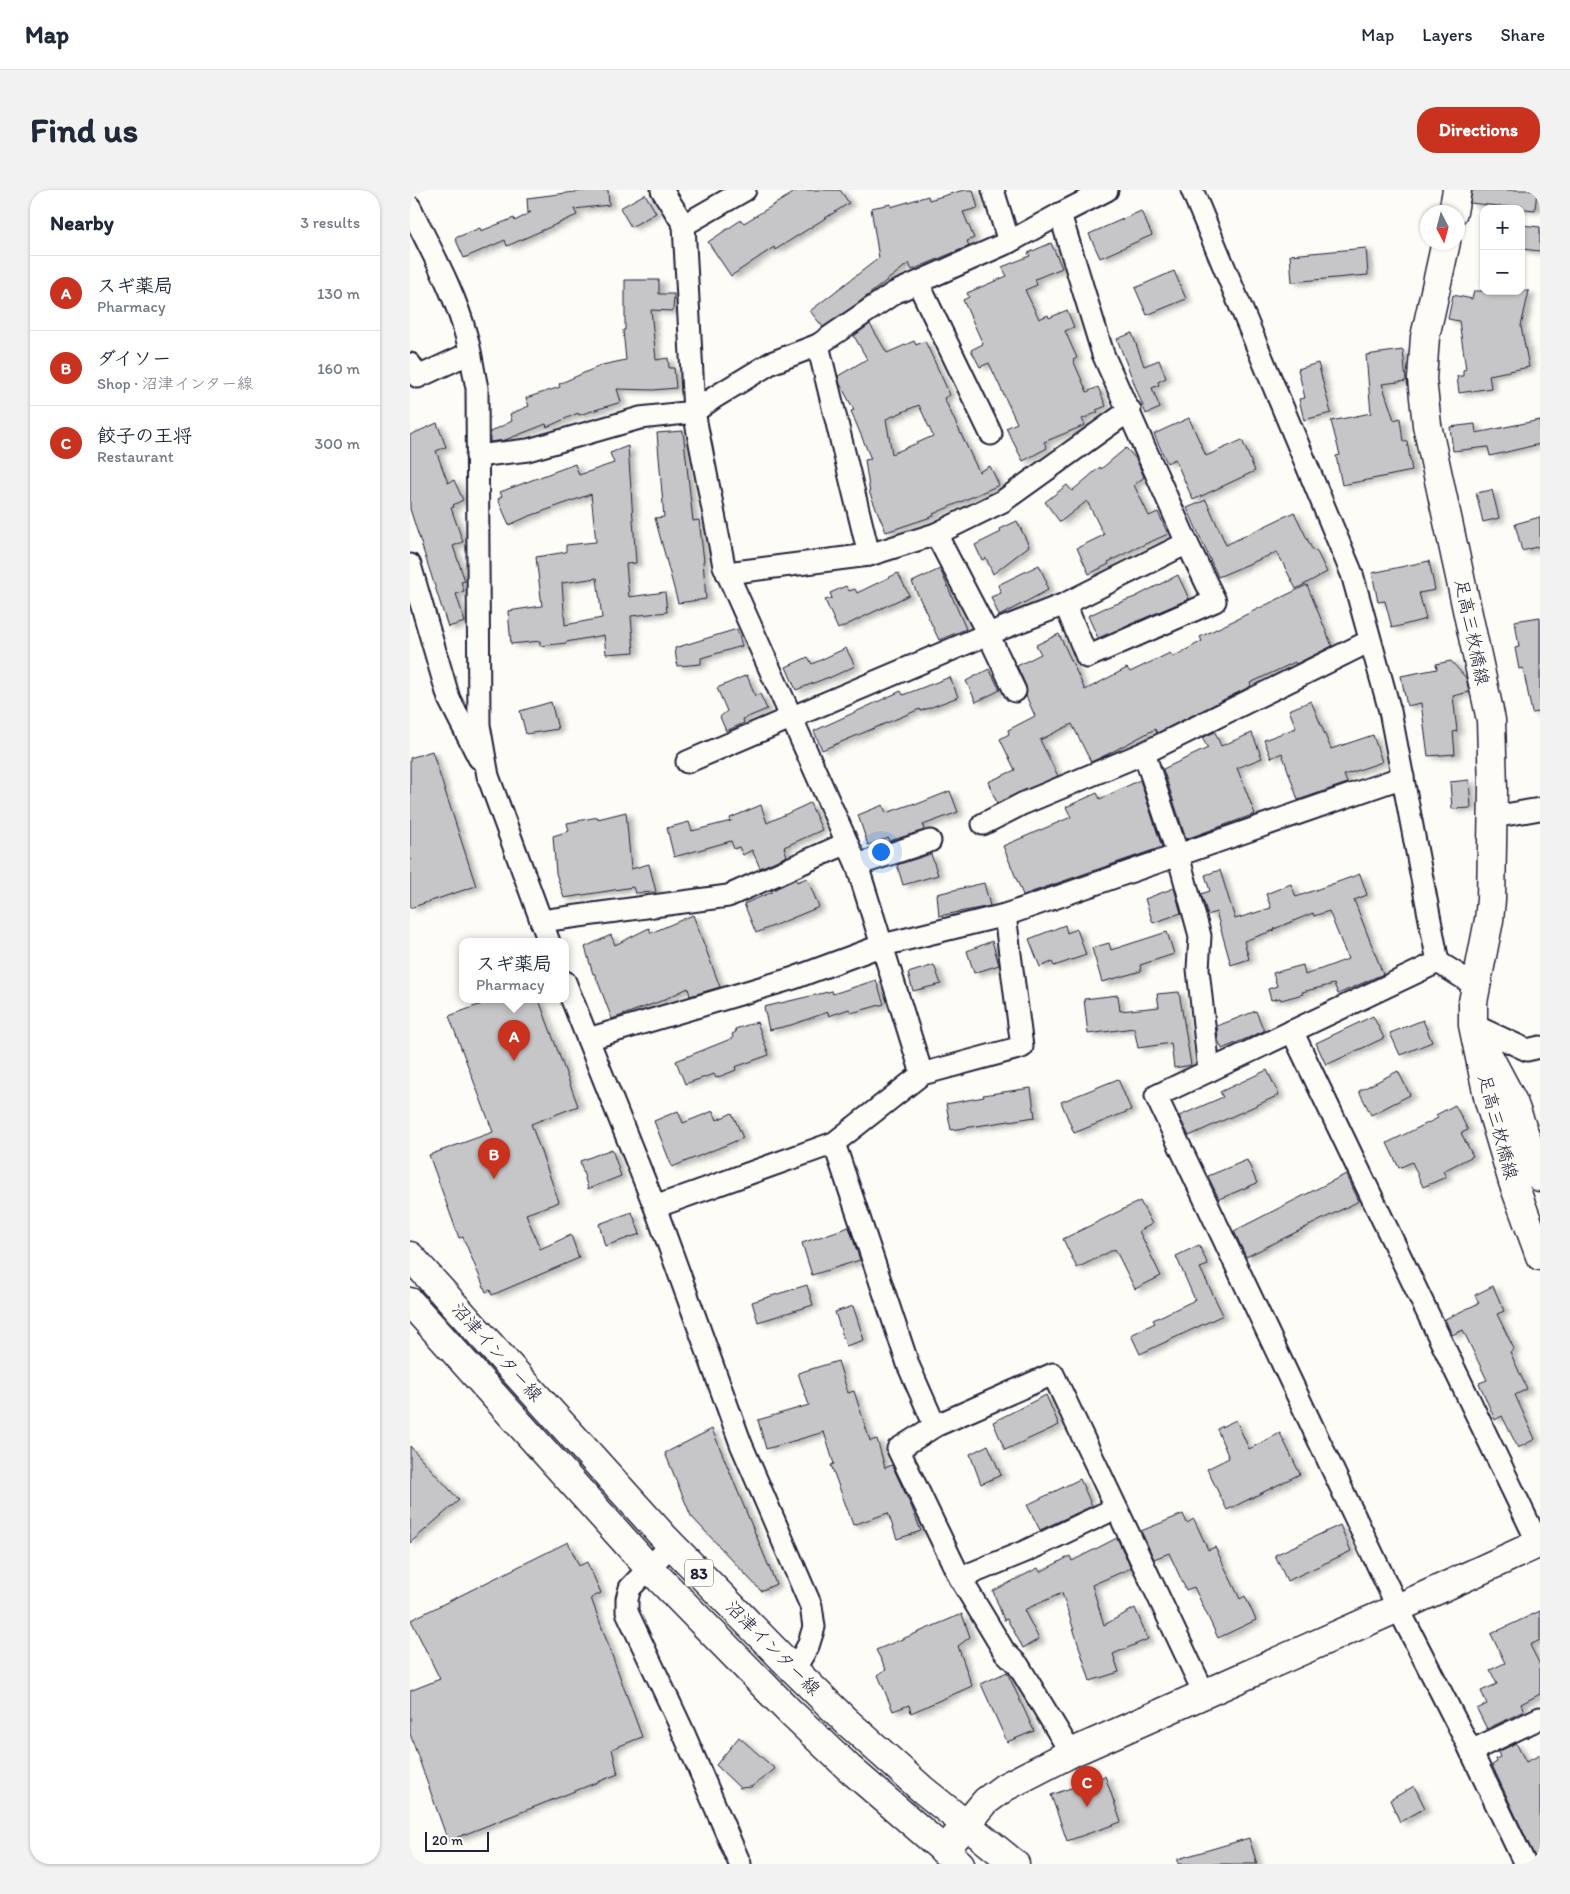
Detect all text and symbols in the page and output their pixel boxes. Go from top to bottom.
text: Map [25,20,69,49]
text: Map [1361,24,1394,46]
text: Layers [1422,24,1472,46]
text: Share [1500,24,1545,46]
button: Directions [1417,107,1540,153]
text: Find us [30,109,138,151]
north arrow [1420,205,1465,250]
map controls [1480,205,1525,295]
button: + [1480,205,1525,250]
text: Nearby [50,210,114,235]
text: 3 results [300,213,360,232]
button: − [1480,250,1525,295]
text: スギ薬局 [97,274,173,297]
text: A [61,284,71,303]
text: 130 m [317,284,360,303]
text: Pharmacy [97,297,165,316]
text: ダイソー [97,347,171,370]
text: B [61,359,71,378]
text: 160 m [317,359,360,378]
text: Shop · 沼津インター線 [97,374,253,393]
text: 餃子の王将 [97,424,192,447]
text: C [61,434,71,453]
text: 300 m [315,434,360,453]
text: Restaurant [97,447,174,466]
street label: 足高三枚橋線 [1450,577,1494,687]
your location [868,839,894,865]
popup [459,938,569,1003]
text: スギ薬局 [476,952,552,975]
text: Pharmacy [476,975,544,994]
pin: A [498,1020,530,1061]
street label: 足高三枚橋線 [1473,1072,1523,1182]
pin: B [478,1138,510,1179]
street label: 沼津インター線 [447,1298,547,1406]
road number: 83 [685,1560,713,1586]
street label: 沼津インター線 [721,1596,825,1700]
pin: C [1071,1766,1103,1807]
scale bar [425,1829,489,1852]
text: 20 m [432,1832,463,1849]

